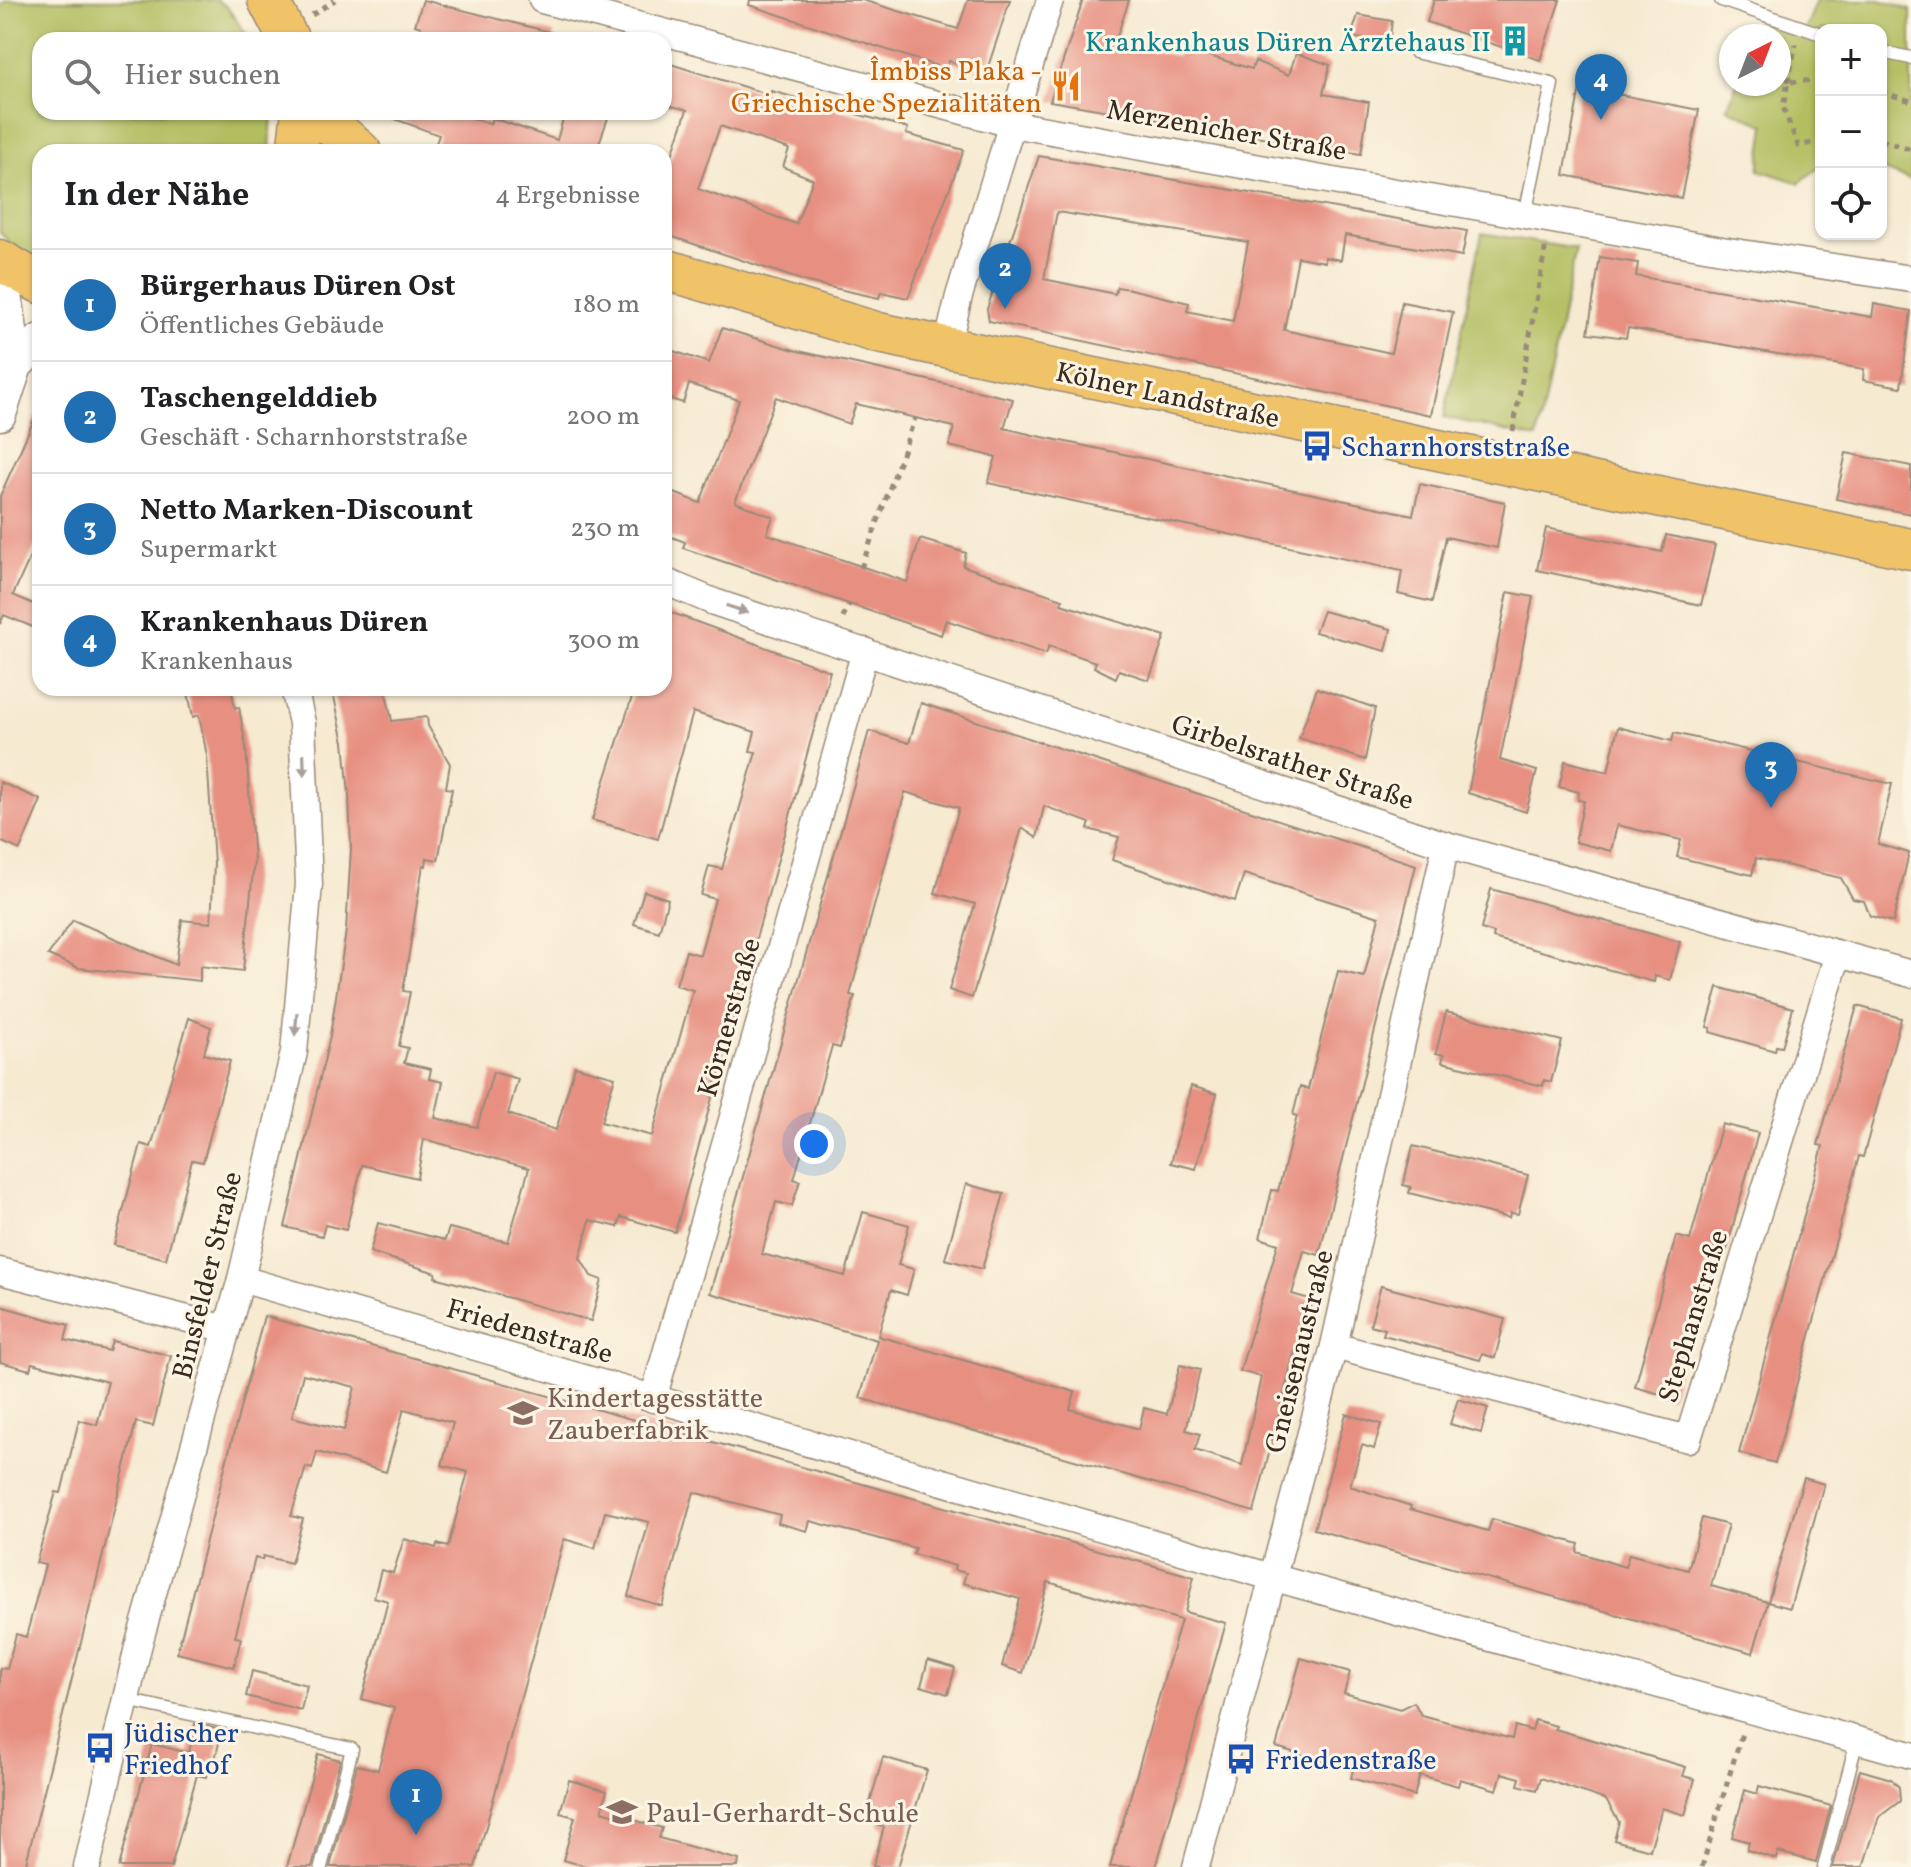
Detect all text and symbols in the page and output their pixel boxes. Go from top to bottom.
place label: Krankenhaus Düren Ärztehaus II [1085,24,1491,63]
building icon: Krankenhaus Düren Ärztehaus II [1498,24,1532,58]
north arrow [1719,24,1791,96]
map controls [1815,24,1887,240]
button: + [1815,24,1887,96]
search box [32,32,672,120]
place label: Îmbiss Plaka - Griechische Spezialitäten [731,53,1042,124]
icon: search [60,54,104,98]
pin: 4 [1575,54,1627,120]
text: Hier suchen [124,55,281,97]
restaurant icon: Îmbiss Plaka - Griechische Spezialitäten [1049,69,1083,103]
street label: Merzenicher Straße [1104,91,1350,172]
button: − [1815,96,1887,168]
button: locate [1815,168,1887,240]
text: In der Nähe [64,173,249,220]
text: 4 Ergebnisse [495,178,640,214]
pin: 2 [979,243,1031,309]
text: Bürgerhaus Düren Ost [140,266,456,308]
text: 1 [85,287,95,323]
text: 180 m [573,287,640,323]
text: Öffentliches Gebäude [140,308,384,344]
street label: Kölner Landstraße [1052,354,1283,439]
text: Taschengelddieb [140,378,378,420]
text: 2 [83,399,97,435]
text: 200 m [566,399,640,435]
text: Geschäft · Scharnhorststraße [140,420,468,456]
bus stop icon: Scharnhorststraße [1300,429,1334,463]
place label: Scharnhorststraße [1341,429,1570,468]
text: Netto Marken-Discount [140,490,473,532]
text: 3 [83,511,97,547]
text: 230 m [570,511,640,547]
text: Supermarkt [140,532,277,568]
text: Krankenhaus Düren [140,602,429,644]
one-way arrow [725,604,749,616]
text: 4 [82,623,98,659]
text: 300 m [567,623,640,659]
text: Krankenhaus [140,644,293,680]
street label: Girbelsrather Straße [1166,706,1419,821]
pin: 3 [1745,742,1797,808]
one-way arrow [298,753,311,778]
street label: Körnerstraße [689,934,772,1102]
one-way arrow [289,1012,302,1037]
your location [794,1124,834,1164]
street label: Binsfelder Straße [164,1167,253,1384]
street label: Stephanstraße [1650,1225,1739,1408]
street label: Gneisenaustraße [1256,1246,1345,1457]
street label: Friedenstraße [441,1290,617,1375]
place label: Kindertagesstätte Zauberfabrik [547,1380,763,1451]
school or university icon: Kindertagesstätte Zauberfabrik [506,1396,540,1430]
place label: Jüdischer Friedhof [124,1715,239,1786]
bus stop icon: Jüdischer Friedhof [83,1731,117,1765]
bus stop icon: Friedenstraße [1224,1742,1258,1776]
place label: Friedenstraße [1265,1742,1437,1781]
pin: 1 [390,1769,442,1835]
school or university icon: Paul-Gerhardt-Schule [605,1795,639,1829]
place label: Paul-Gerhardt-Schule [646,1795,919,1834]

